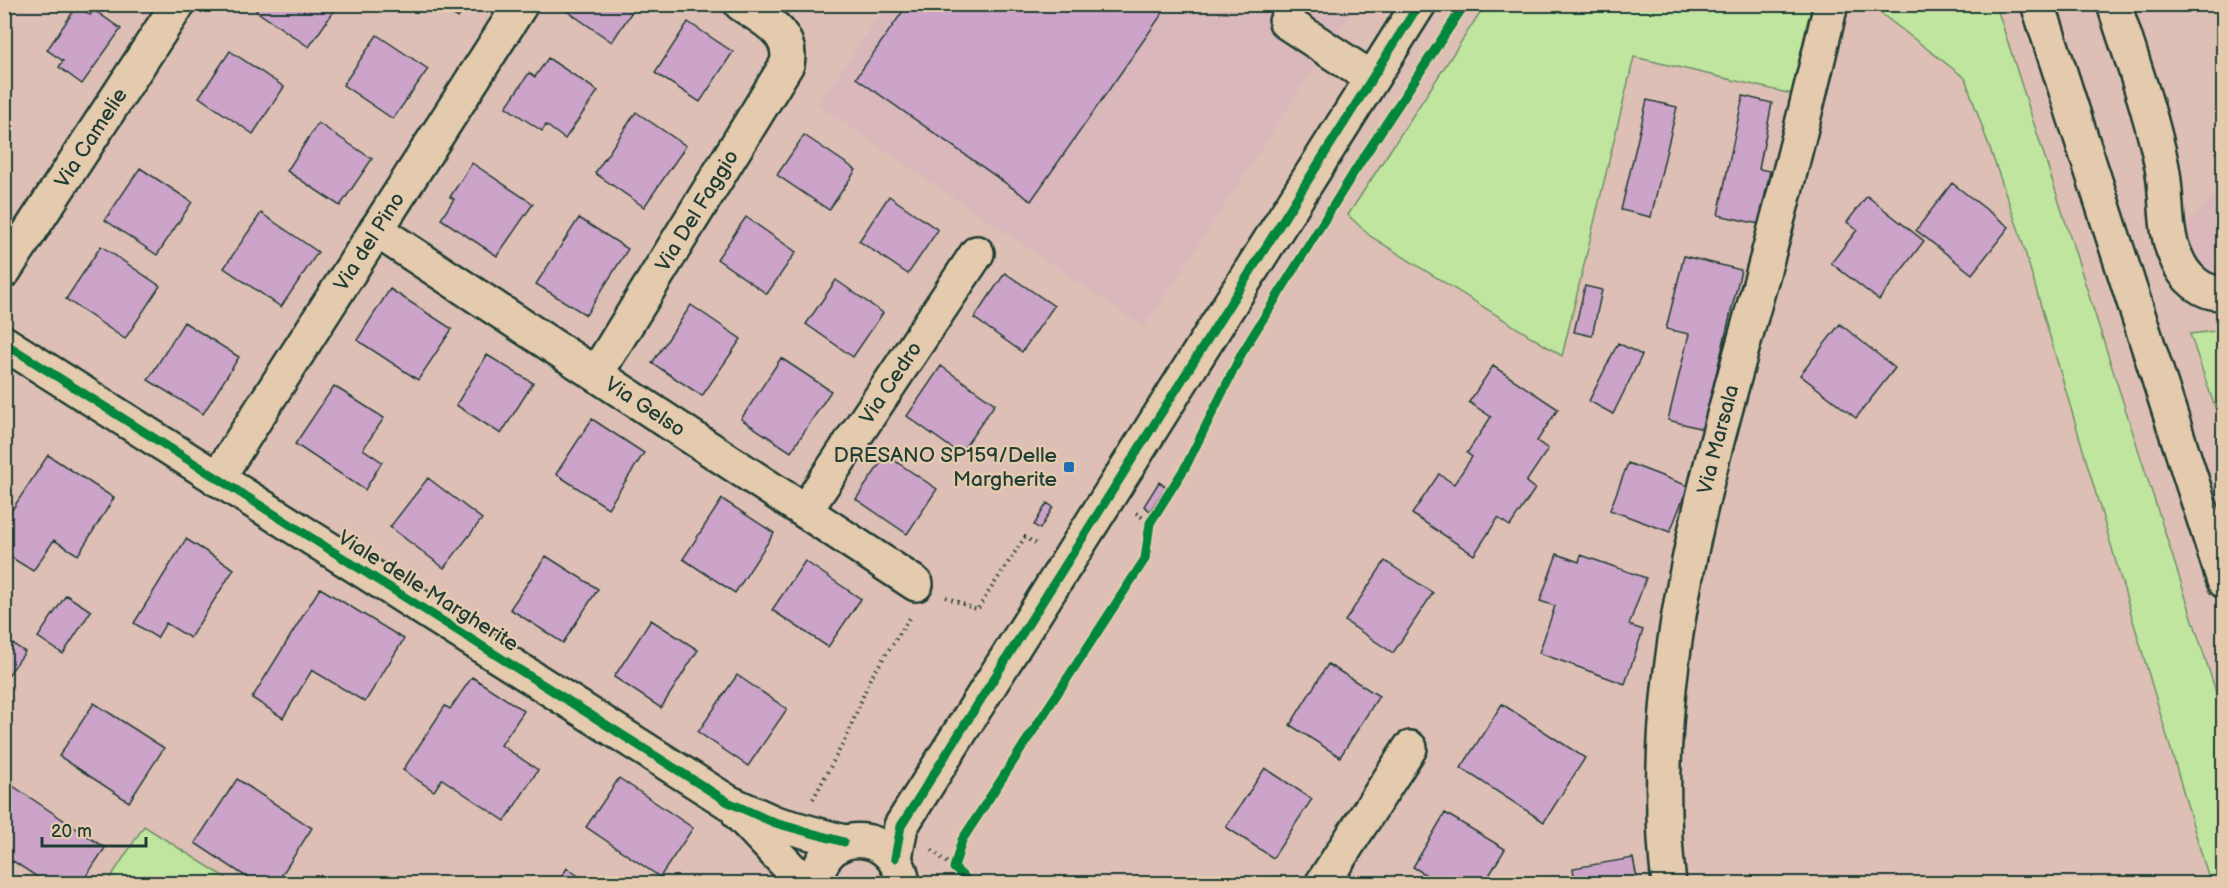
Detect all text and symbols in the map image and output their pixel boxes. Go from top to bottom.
street label: Via Camelie [49,83,132,192]
street label: Via Del Faggio [650,145,744,276]
street label: Via del Pino [328,187,410,295]
street label: Via Cedro [854,337,927,429]
street label: Via Gelso [601,371,690,442]
street label: Via Marsala [1692,382,1744,496]
place label: DRESANO SP159/Delle Margherite [833,443,1057,492]
marker: DRESANO SP159/Delle Margherite [1062,460,1076,474]
street label: Viale delle Margherite [333,525,523,657]
scale bar [42,810,146,848]
text: 20 m [51,821,92,842]

